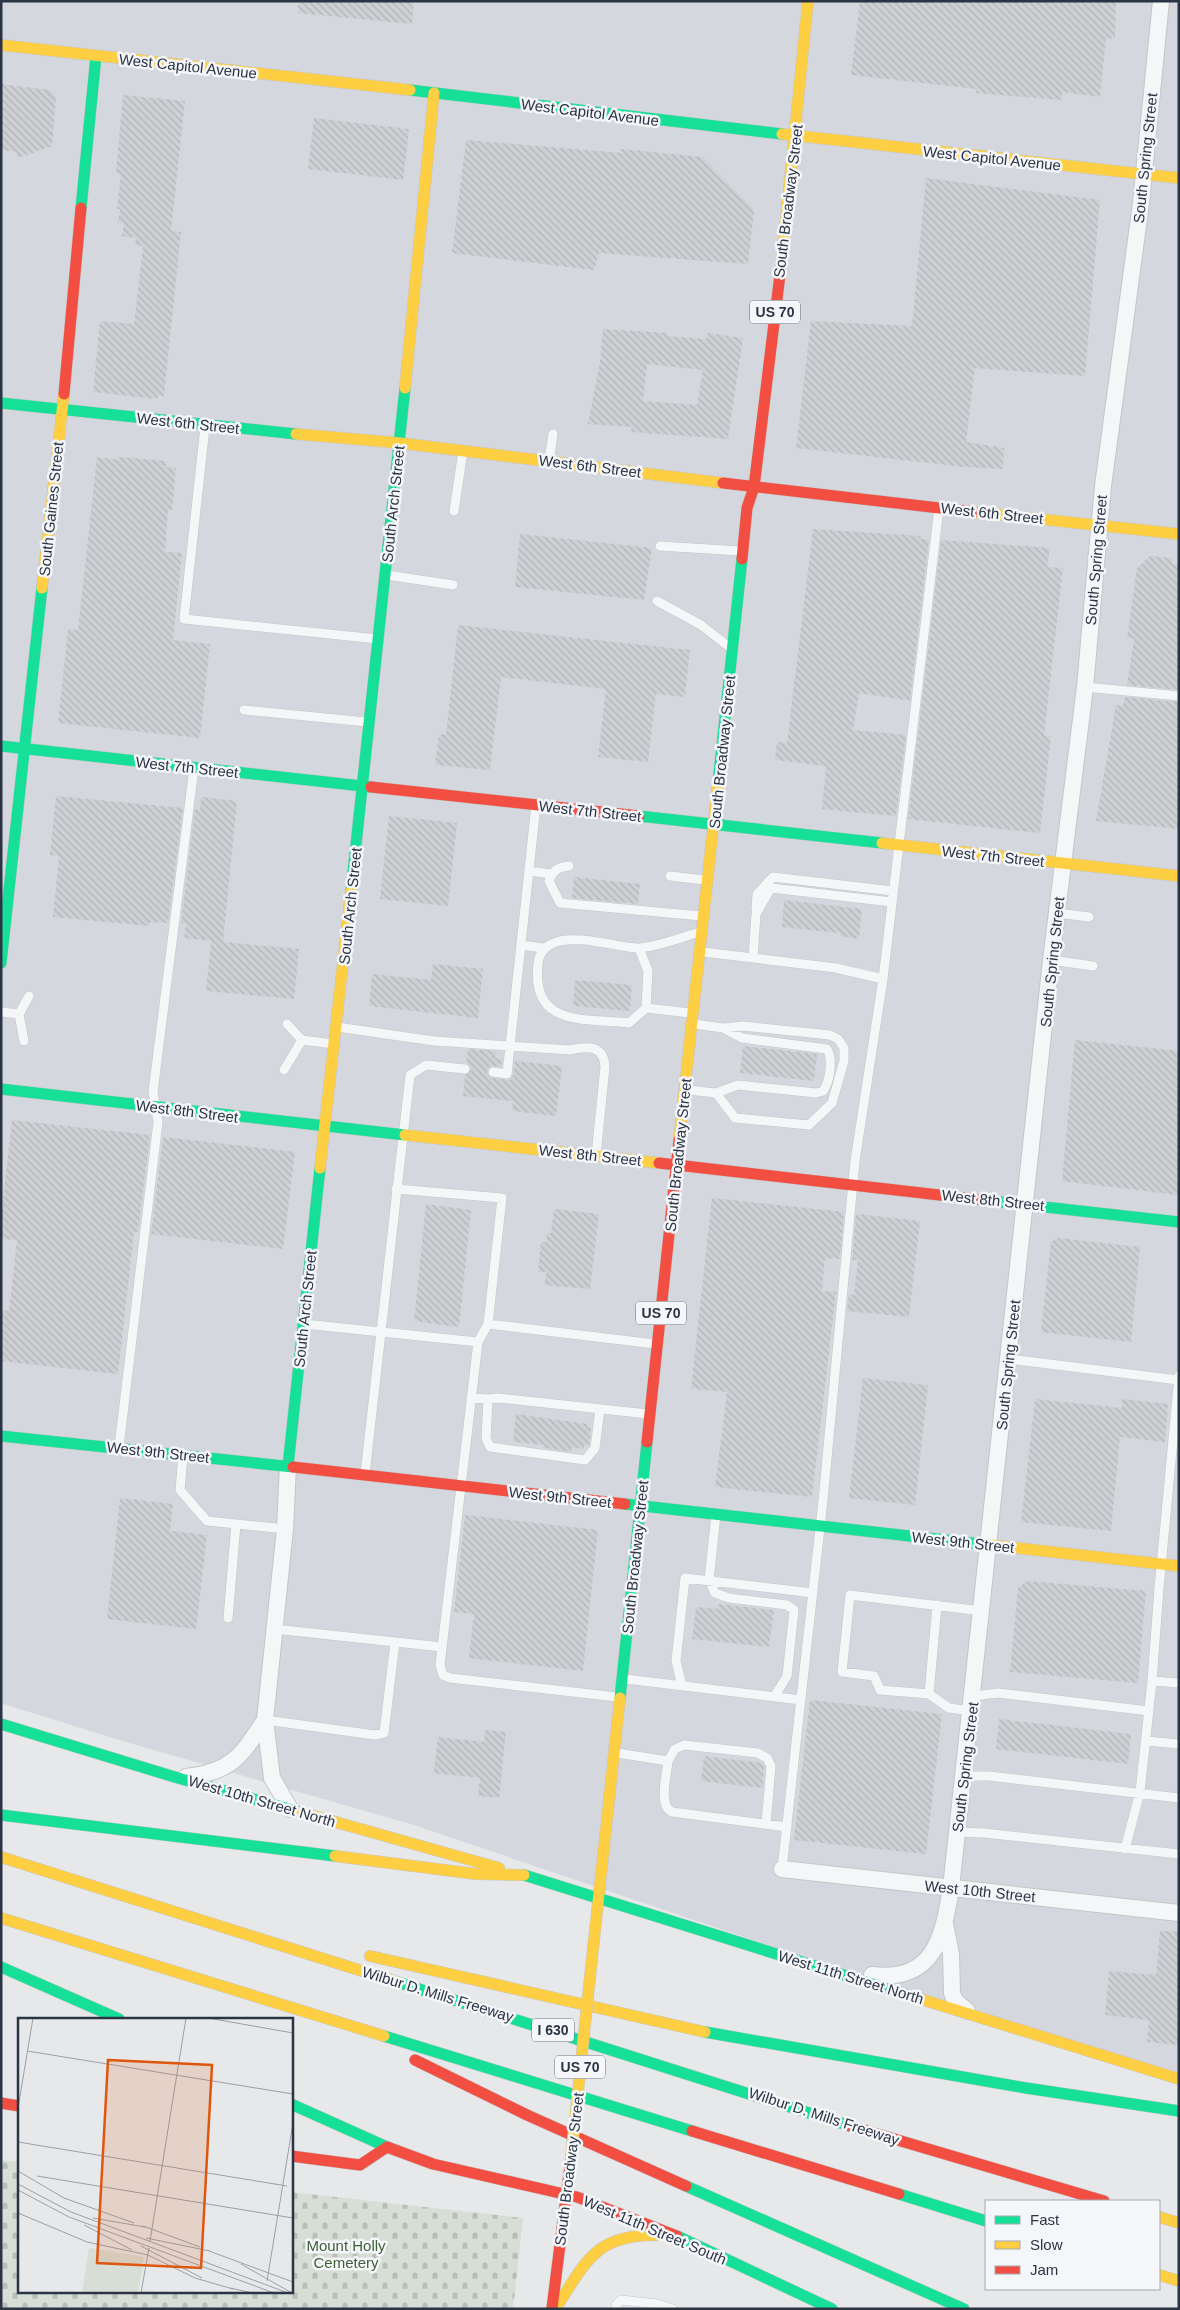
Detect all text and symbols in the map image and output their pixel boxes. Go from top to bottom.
street label: West Capitol Avenue [118,50,258,82]
street label: South Spring Street [1130,91,1160,224]
street label: West Capitol Avenue [520,95,660,129]
street label: South Broadway Street [770,123,806,279]
street label: West Capitol Avenue [922,142,1062,174]
road number: US 70 [750,300,800,324]
street label: West 6th Street [136,409,241,437]
street label: South Gaines Street [35,440,67,577]
street label: South Arch Street [378,444,408,563]
street label: West 6th Street [538,451,643,481]
street label: South Spring Street [1082,493,1110,626]
street label: West 6th Street [940,499,1045,527]
street label: South Broadway Street [705,674,739,830]
street label: West 7th Street [135,753,240,781]
street label: West 7th Street [538,797,643,825]
street label: West 7th Street [941,842,1046,870]
street label: South Arch Street [335,846,365,965]
street label: South Spring Street [1037,895,1067,1028]
street label: South Broadway Street [661,1077,695,1233]
street label: West 8th Street [135,1096,240,1126]
street label: West 8th Street [538,1141,643,1169]
street label: West 8th Street [941,1186,1046,1214]
street label: South Arch Street [290,1249,320,1368]
street label: South Spring Street [993,1298,1023,1431]
road number: US 70 [636,1302,686,1325]
street label: West 9th Street [106,1438,211,1466]
street label: South Broadway Street [618,1479,652,1635]
street label: West 9th Street [508,1483,613,1511]
street label: West 9th Street [911,1528,1016,1556]
street label: South Spring Street [949,1700,982,1833]
street label: West 10th Street North [186,1772,338,1830]
street label: West 10th Street [924,1877,1037,1905]
street label: West 11th Street North [776,1947,926,2007]
street label: Wilbur D. Mills Freeway [360,1963,516,2025]
inset map [18,2018,292,2292]
road number: I 630 [532,2018,574,2042]
road number: US 70 [555,2056,605,2078]
street label: Wilbur D. Mills Freeway [746,2084,902,2149]
street label: South Broadway Street [551,2091,587,2247]
street label: West 11th Street South [581,2192,729,2268]
legend [985,2200,1160,2290]
text: Fast [1030,2211,1060,2228]
text: Slow [1030,2236,1063,2253]
park label: Mount Holly Cemetery [306,2237,386,2271]
text: Jam [1030,2261,1058,2278]

